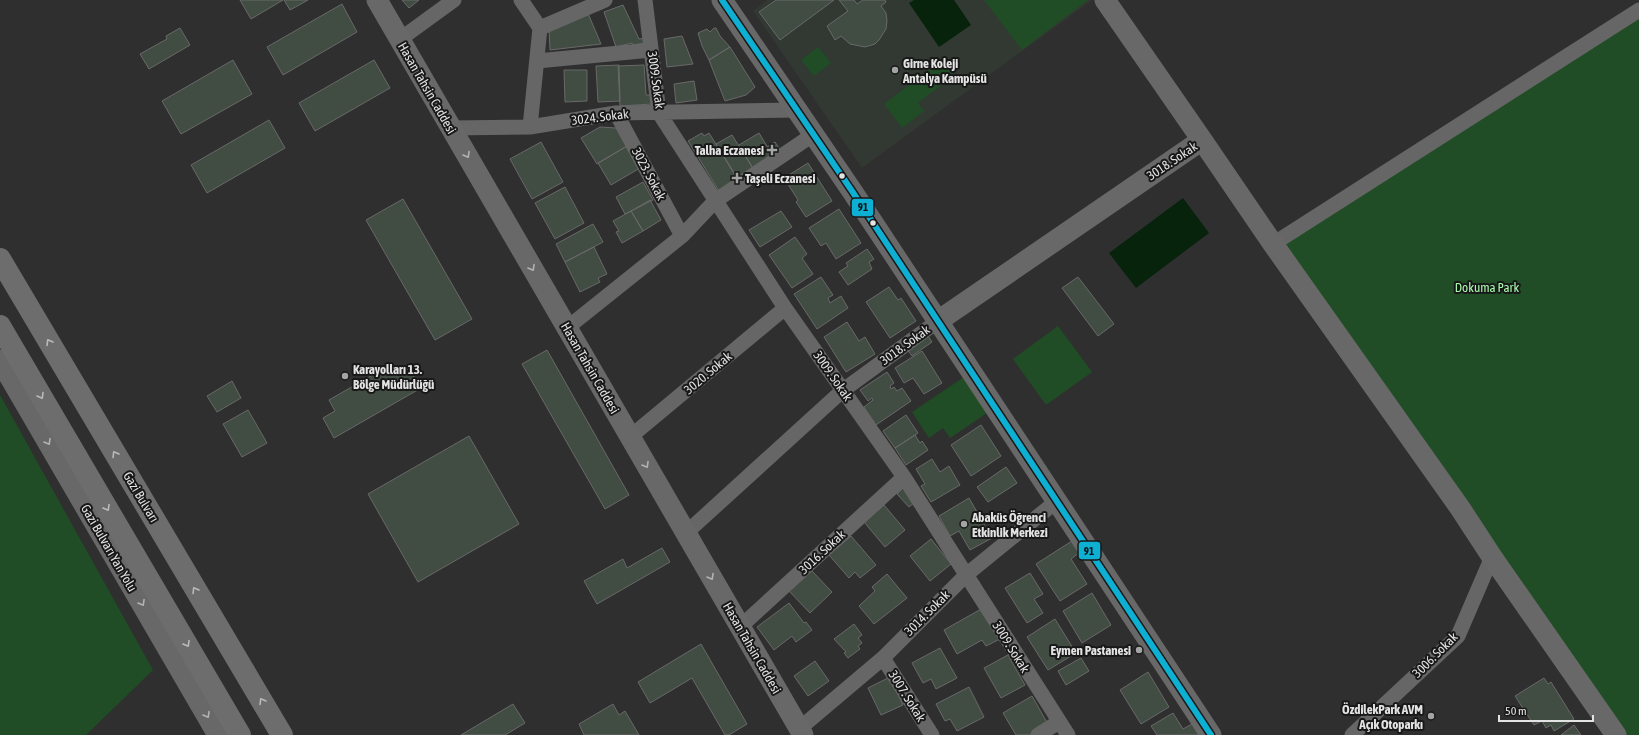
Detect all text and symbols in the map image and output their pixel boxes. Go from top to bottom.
street label: Hasan Tahsin Caddesi [395,40,459,136]
street label: 3009. Sokak [645,50,667,110]
place label: Girne Koleji Antalya Kampüsü [902,56,987,86]
marker: Girne Koleji Antalya Kampüsü [890,65,900,75]
street label: 3024. Sokak [571,106,630,128]
street label: 3018. Sokak [1144,139,1200,183]
place label: Talha Eczanesi [695,143,764,158]
street label: 3023. Sokak [629,145,669,203]
marker: Talha Eczanesi [767,145,777,155]
one-way arrow [462,151,469,158]
place label: Taşeli Eczanesi [745,171,815,186]
unlabelled marker [837,171,847,181]
marker: Taşeli Eczanesi [732,173,742,183]
line badge: 91 [851,198,874,217]
text: 91 [858,201,868,213]
unlabelled marker [868,218,878,228]
one-way arrow [527,264,534,271]
park label: Dokuma Park [1455,280,1519,295]
street label: Hasan Tahsin Caddesi [558,320,622,416]
street label: 3018. Sokak [877,322,933,368]
one-way arrow [46,339,53,346]
street label: 3009. Sokak [810,348,856,404]
street label: 3020. Sokak [681,349,735,397]
place label: Karayolları 13. Bölge Müdürlüğü [353,362,434,392]
marker: Karayolları 13. Bölge Müdürlüğü [340,371,350,381]
one-way arrow [36,392,44,399]
one-way arrow [43,438,50,445]
one-way arrow [112,451,120,458]
one-way arrow [642,461,649,468]
street label: Gazi Bulvarı [120,469,162,525]
street label: Gazi Bulvarı Yan Yolu [78,502,140,594]
one-way arrow [102,504,109,511]
place label: Abaküs Öğrenci Etkinlik Merkezi [971,510,1048,540]
marker: Abaküs Öğrenci Etkinlik Merkezi [959,519,969,529]
street label: 3016. Sokak [796,527,848,577]
line badge: 91 [1078,541,1101,560]
text: 91 [1084,545,1094,557]
one-way arrow [707,573,714,580]
one-way arrow [193,587,200,594]
street label: 3014. Sokak [901,587,953,639]
one-way arrow [137,599,144,606]
street label: Hasan Tahsin Caddesi [720,600,784,696]
street label: 3009. Sokak [989,619,1033,676]
street label: 3006. Sokak [1409,629,1461,681]
one-way arrow [182,640,189,647]
place label: Eymen Pastanesi [1050,643,1131,658]
marker: Eymen Pastanesi [1134,645,1144,655]
street label: 3007. Sokak [885,668,929,725]
scale bar [1499,697,1593,723]
one-way arrow [259,698,266,705]
place label: ÖzdilekPark AVM Açık Otoparkı [1342,702,1423,732]
text: 50 m [1505,704,1527,718]
one-way arrow [202,711,210,718]
marker: ÖzdilekPark AVM Açık Otoparkı [1426,711,1436,721]

